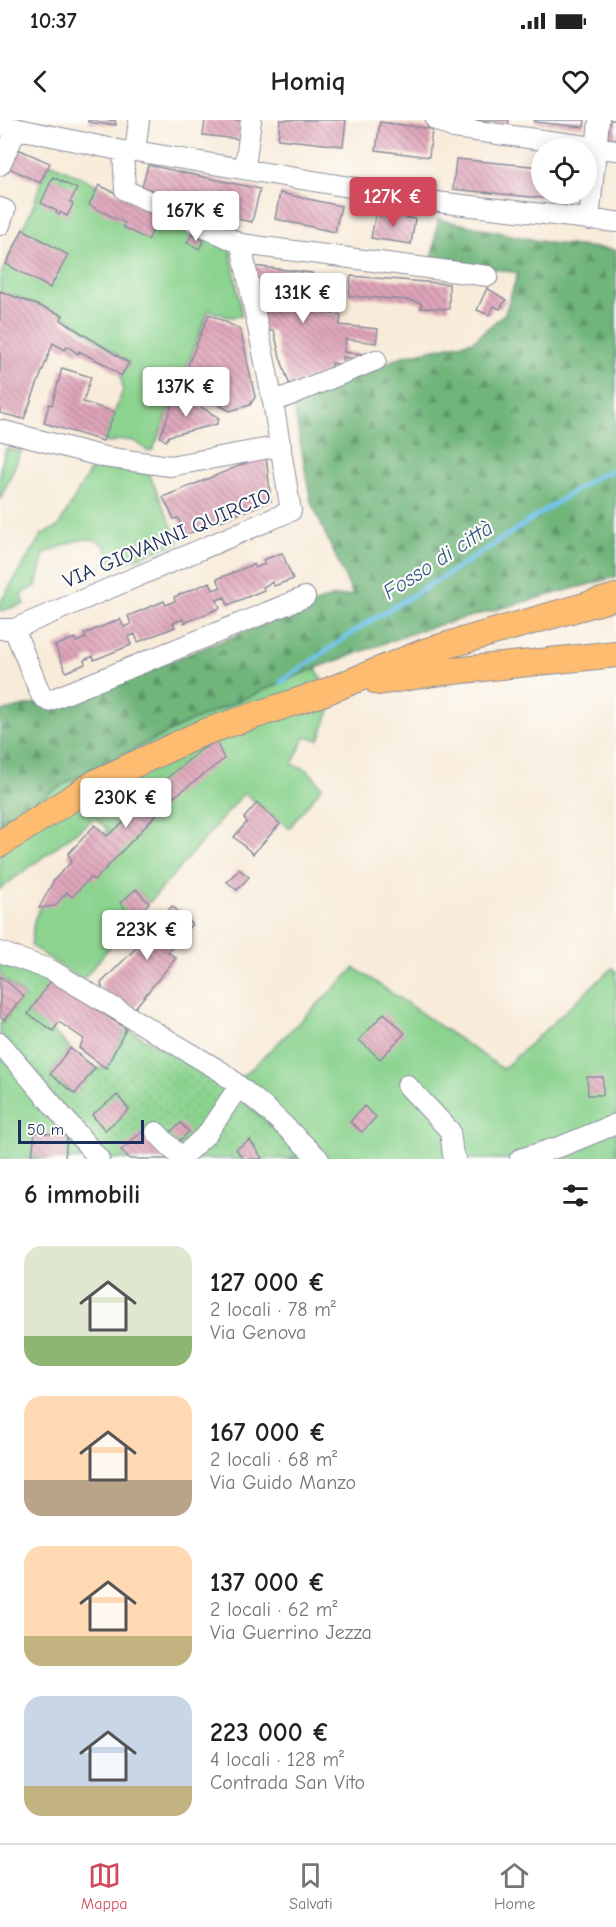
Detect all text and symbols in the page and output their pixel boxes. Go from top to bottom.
text: 10:37 [30,8,77,34]
icon: back [24,65,57,98]
icon: heart [559,65,592,98]
text: Homiq [270,66,346,97]
map controls [531,138,597,204]
button: locate [531,138,597,204]
pin: 127K € [344,177,442,228]
text: 127K € [364,185,422,208]
pin: 167K € [147,191,245,242]
text: 167K € [166,199,226,222]
pin: 131K € [254,273,352,324]
text: 131K € [274,281,332,304]
pin: 137K € [137,367,235,418]
text: 137K € [157,375,215,398]
street label: VIA GIOVANNI QUIRCIO [59,483,275,593]
water label: Fosso di città [378,515,498,605]
pin: 230K € [77,778,175,829]
text: 230K € [94,786,158,809]
pin: 223K € [98,910,196,961]
text: 223K € [116,918,178,941]
scale bar [18,1117,144,1145]
text: 50 m [27,1121,64,1139]
icon: filters [559,1179,592,1212]
text: 6 immobili [24,1180,140,1210]
text: 127 000 € [210,1268,326,1298]
icon: home [72,1270,144,1342]
text: 2 locali · 78 m² [210,1298,336,1321]
text: Via Genova [210,1321,306,1344]
text: 167 000 € [210,1418,327,1448]
icon: home [72,1420,144,1492]
text: 2 locali · 68 m² [210,1448,337,1471]
text: Via Guido Manzo [210,1471,356,1494]
text: 137 000 € [210,1568,326,1598]
icon: home [72,1570,144,1642]
text: 2 locali · 62 m² [210,1598,337,1621]
text: Via Guerrino Jezza [210,1621,372,1644]
text: 223 000 € [210,1718,330,1748]
icon: home [72,1720,144,1792]
text: 4 locali · 128 m² [210,1748,344,1771]
text: Contrada San Vito [210,1771,365,1794]
tab: Mappa [81,1859,128,1913]
tab: Salvati [289,1859,333,1913]
tab: Home [494,1859,535,1913]

